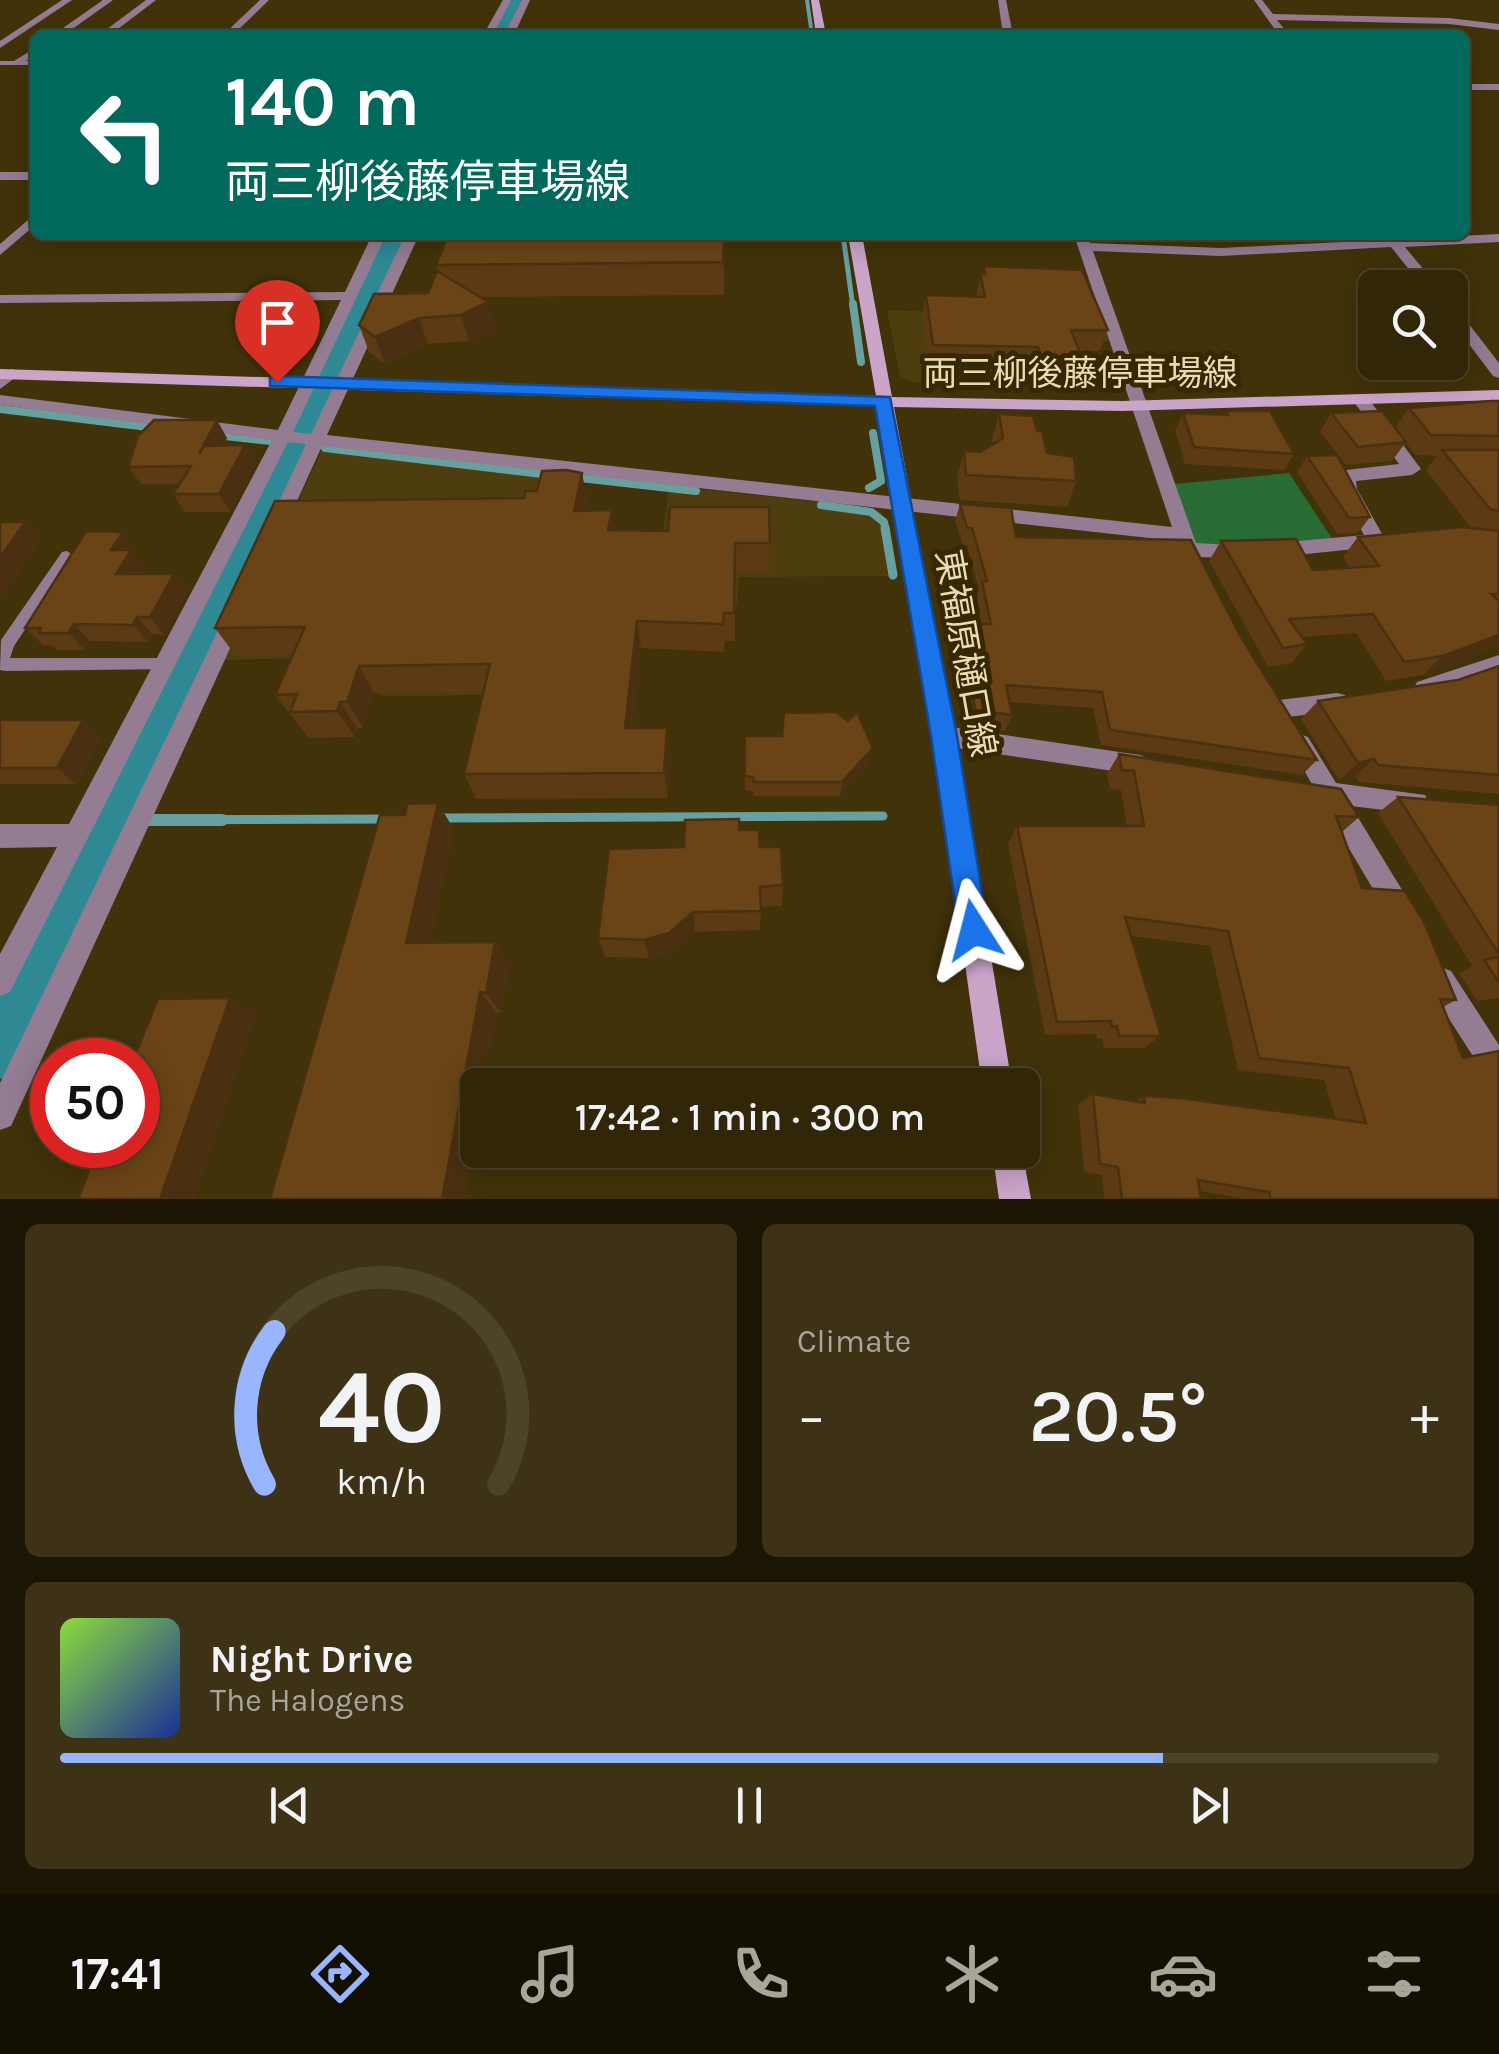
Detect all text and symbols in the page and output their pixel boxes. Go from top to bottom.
text: 140 m [225,61,420,143]
icon: left [60,70,190,200]
text: 両三柳後藤停車場線 [225,156,630,208]
map controls [1358,270,1468,380]
button: search [1358,270,1468,380]
pin [235,280,320,383]
icon: arrive [250,295,305,350]
street label: 両三柳後藤停車場線 [922,353,1238,394]
street label: 東福原樋口線 [927,546,1004,760]
position arrow [922,878,1026,982]
speed limit sign: 50 [30,1038,160,1168]
text: 17:42 · 1 min · 300 m [575,1095,925,1140]
text: Climate [797,1323,911,1360]
text: 40 [317,1347,445,1468]
text: 20.5° [1029,1372,1207,1460]
text: − [797,1384,826,1448]
text: + [1410,1384,1439,1448]
text: km/h [336,1461,426,1503]
text: Night Drive [210,1637,413,1682]
text: The Halogens [210,1682,405,1719]
icon: previous [262,1778,317,1833]
icon: pause [722,1778,777,1833]
icon: next [1182,1778,1237,1833]
icon: directions [305,1939,375,2009]
icon: music [515,1939,585,2009]
icon: phone [726,1939,796,2009]
icon: climate [937,1939,1007,2009]
icon: car [1148,1939,1218,2009]
icon: filters [1359,1939,1429,2009]
text: 17:41 [70,1948,164,2000]

